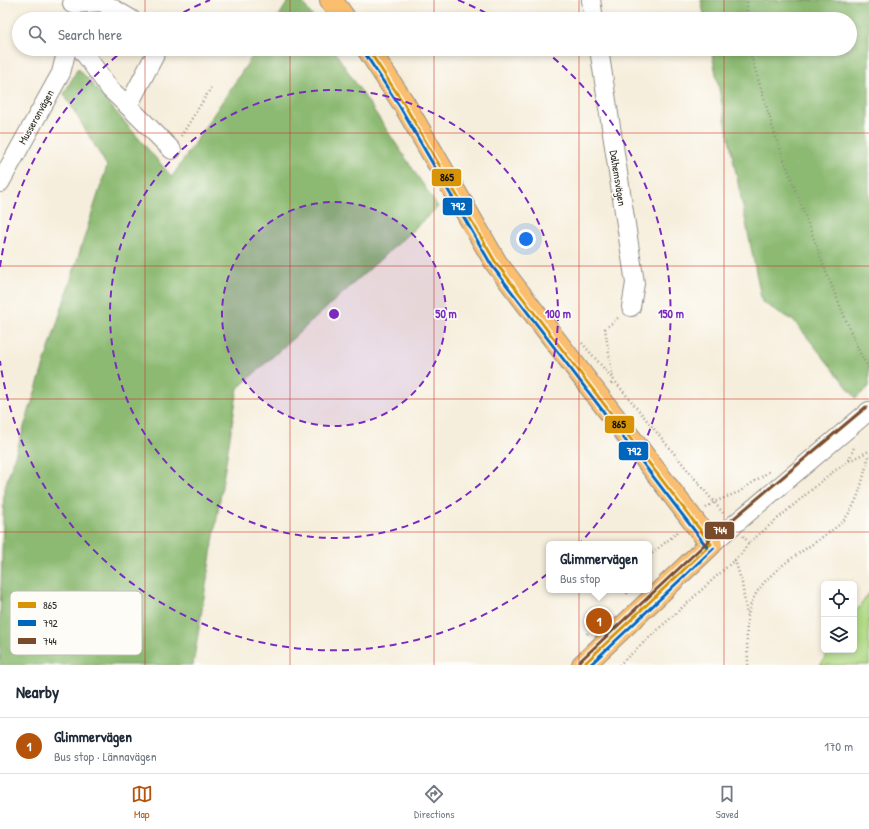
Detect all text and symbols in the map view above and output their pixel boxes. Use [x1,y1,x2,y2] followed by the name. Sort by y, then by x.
[12,12,857,56] search box
[26,23,48,45] icon: search
[58,24,122,45] text: Search here
[15,87,57,147] street label: Musseronvägen
[607,149,629,207] street label: Dalhemsvägen
[431,168,462,187] line badge: 865
[440,170,454,184] text: 865
[442,197,473,216] line badge: 792
[450,199,466,213] text: 792
[516,229,536,249] your location
[435,305,457,322] text: 50 m
[545,305,571,322] text: 100 m
[658,305,684,322] text: 150 m
[327,307,341,321] centre of rings
[604,415,635,434] line badge: 865
[612,417,626,431] text: 865
[618,441,649,461] line badge: 792
[626,444,642,458] text: 792
[704,521,735,540] line badge: 744
[712,523,727,537] text: 744
[546,541,652,593] popup
[560,548,638,569] text: Glimmervägen
[560,569,600,587] text: Bus stop
[821,581,857,653] map controls
[821,581,857,617] button: locate
[10,591,142,655] legend
[43,598,57,612] text: 865
[586,606,612,636] pin: 1
[43,616,58,630] text: 792
[821,617,857,653] button: layers
[43,634,57,648] text: 744
[16,680,59,703] text: Nearby
[54,726,132,747] text: Glimmervägen
[27,737,31,755] text: 1
[824,737,853,755] text: 170 m
[54,747,157,765] text: Bus stop · Lännavägen
[131,783,153,821] tab: Map
[414,783,455,821] tab: Directions
[716,783,738,821] tab: Saved

